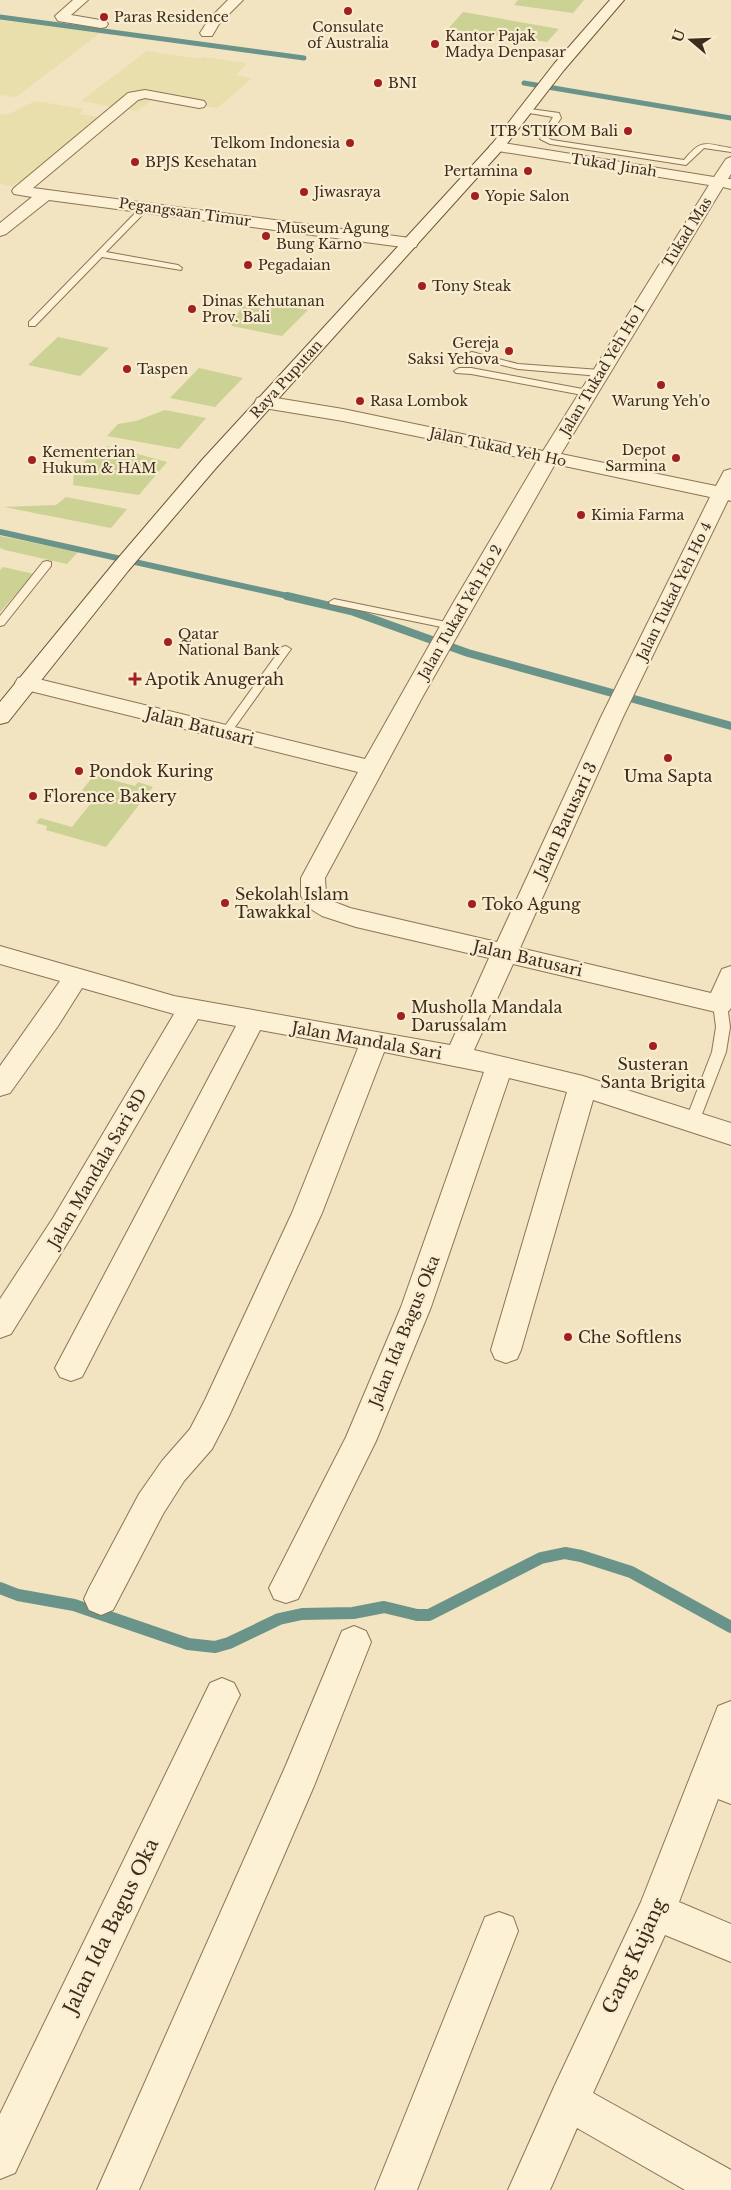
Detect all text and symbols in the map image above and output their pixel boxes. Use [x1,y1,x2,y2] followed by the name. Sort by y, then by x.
[342,5,354,17] marker: Consulate of Australia
[114,8,229,26] place label: Paras Residence
[98,11,110,23] marker: Paras Residence
[666,15,716,65] north arrow
[307,18,389,52] place label: Consulate of Australia
[668,26,689,45] text: U
[445,27,566,61] place label: Kantor Pajak Madya Denpasar
[429,38,441,50] marker: Kantor Pajak Madya Denpasar
[388,74,417,92] place label: BNI
[372,77,384,89] marker: BNI
[490,122,618,140] place label: ITB STIKOM Bali
[622,125,634,137] marker: ITB STIKOM Bali
[211,134,340,152] place label: Telkom Indonesia
[344,137,356,149] marker: Telkom Indonesia
[570,149,659,181] street label: Tukad Jinah
[145,153,257,171] place label: BPJS Kesehatan
[129,156,141,168] marker: BPJS Kesehatan
[444,162,518,180] place label: Pertamina
[522,165,534,177] marker: Pertamina
[312,183,381,201] place label: Jiwasraya
[298,186,310,198] marker: Jiwasraya
[484,187,570,205] place label: Yopie Salon
[469,190,481,202] marker: Yopie Salon
[118,194,252,230] street label: Pegangsaan Timur
[658,194,716,270] street label: Tukad Mas
[276,219,390,253] place label: Museum Agung Bung Karno
[260,230,272,242] marker: Museum Agung Bung Karno
[258,256,331,274] place label: Pegadaian
[242,259,254,271] marker: Pegadaian
[432,277,512,295] place label: Tony Steak
[416,280,428,292] marker: Tony Steak
[202,292,325,326] place label: Dinas Kehutanan Prov. Bali
[555,301,648,441] street label: Jalan Tukad Yeh Ho 1
[186,303,198,315] marker: Dinas Kehutanan Prov. Bali
[407,334,499,368] place label: Gereja Saksi Yehova
[246,336,326,422] street label: Raya Puputan
[503,345,515,357] marker: Gereja Saksi Yehova
[137,360,188,378] place label: Taspen
[121,363,133,375] marker: Taspen
[655,379,667,391] marker: Warung Yeh'o
[370,392,468,410] place label: Rasa Lombok
[611,392,710,410] place label: Warung Yeh'o
[354,395,366,407] marker: Rasa Lombok
[426,423,568,470] street label: Jalan Tukad Yeh Ho
[605,441,667,475] place label: Depot Sarmina
[42,443,156,477] place label: Kementerian Hukum & HAM
[670,452,682,464] marker: Depot Sarmina
[26,454,38,466] marker: Kementerian Hukum & HAM
[591,506,684,524] place label: Kimia Farma
[575,509,587,521] marker: Kimia Farma
[632,519,715,665] street label: Jalan Tukad Yeh Ho 4
[413,542,506,684] street label: Jalan Tukad Yeh Ho 2
[178,625,280,659] place label: Qatar National Bank
[162,636,174,648] marker: Qatar National Bank
[144,669,284,689] place label: Apotik Anugerah
[129,673,141,685] marker: Apotik Anugerah
[142,702,257,749] street label: Jalan Batusari
[662,752,674,764] marker: Uma Sapta
[528,759,601,883] street label: Jalan Batusari 3
[89,761,214,781] place label: Pondok Kuring
[73,765,85,777] marker: Pondok Kuring
[624,766,712,786] place label: Uma Sapta
[43,786,178,806] place label: Florence Bakery
[27,790,39,802] marker: Florence Bakery
[235,884,349,922] place label: Sekolah Islam Tawakkal
[482,894,581,914] place label: Toko Agung
[219,897,231,909] marker: Sekolah Islam Tawakkal
[466,898,478,910] marker: Toko Agung
[470,935,585,980] street label: Jalan Batusari
[411,997,562,1035] place label: Musholla Mandala Darussalam
[395,1010,407,1022] marker: Musholla Mandala Darussalam
[288,1017,444,1063] street label: Jalan Mandala Sari
[647,1040,659,1052] marker: Susteran Santa Brigita
[601,1054,706,1092] place label: Susteran Santa Brigita
[42,1085,151,1253] street label: Jalan Mandala Sari 8D
[364,1252,444,1412] street label: Jalan Ida Bagus Oka
[578,1327,682,1347] place label: Che Softlens
[562,1331,574,1343] marker: Che Softlens
[57,1834,164,2020] street label: Jalan Ida Bagus Oka
[597,1894,671,2017] street label: Gang Kujang

